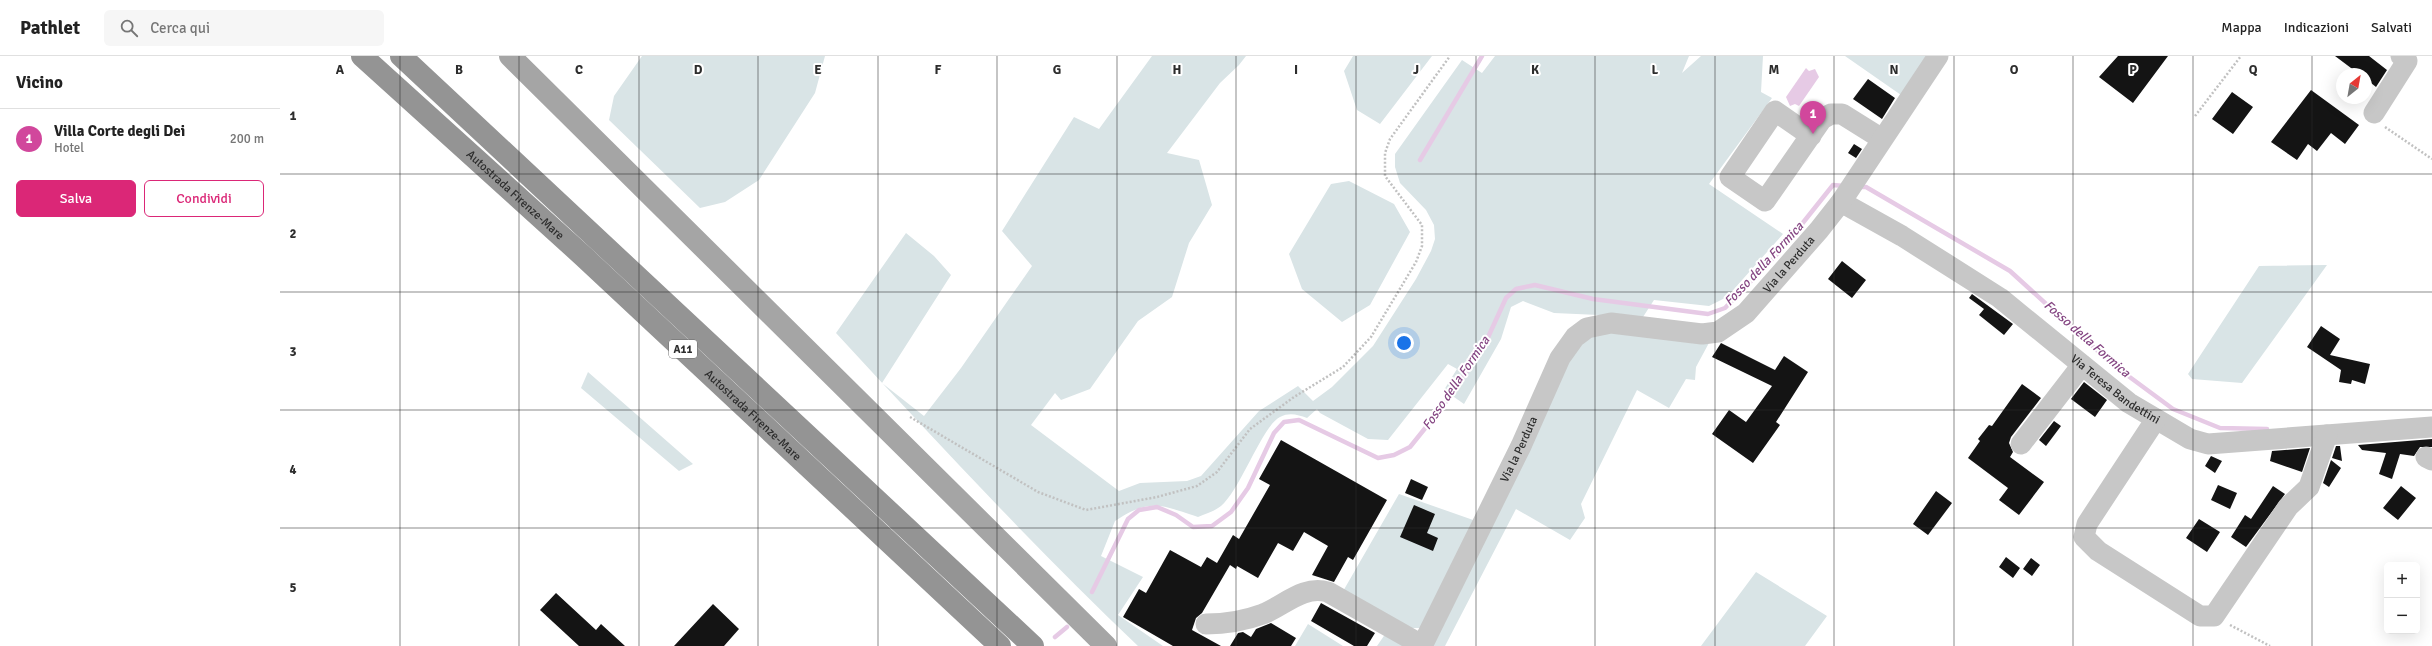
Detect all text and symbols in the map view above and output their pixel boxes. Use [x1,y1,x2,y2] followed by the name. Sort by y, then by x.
[104,10,384,46] search box
[20,16,80,40] text: Pathlet
[118,17,140,39] icon: search
[150,19,210,37] text: Cerca qui
[2221,19,2262,36] text: Mappa
[2284,19,2349,36] text: Indicazioni
[2371,19,2412,36] text: Salvati
[336,62,345,78] text: A
[455,62,463,78] text: B
[575,62,583,78] text: C
[694,62,703,78] text: D
[814,62,822,78] text: E
[935,62,942,78] text: F
[1053,62,1061,78] text: G
[1173,62,1181,78] text: H
[1294,62,1298,78] text: I
[1413,62,1419,78] text: J
[1531,62,1539,78] text: K
[1652,62,1659,78] text: L
[1769,62,1780,78] text: M
[1889,62,1899,78] text: N
[2010,62,2019,78] text: O
[2129,62,2137,78] text: P
[2249,62,2258,78] text: Q
[2336,68,2372,104] north arrow
[16,72,63,93] text: Vicino
[1800,101,1826,134] pin: 1
[289,108,297,124] text: 1
[54,122,185,140] text: Villa Corte degli Dei
[25,131,33,147] text: 1
[230,131,264,147] text: 200 m
[54,140,84,156] text: Hotel
[463,147,568,243] street label: Autostrada Firenze-Mare
[16,180,136,217] button: Salva
[144,180,264,217] button: Condividi
[1721,218,1807,309] water label: Fosso della Formica
[289,226,297,242] text: 2
[1760,233,1818,296] street label: Via la Perduta
[2041,297,2134,381] water label: Fosso della Formica
[1394,333,1414,353] your location
[1419,333,1493,433] water label: Fosso della Formica
[669,340,697,358] road number: A11
[289,344,297,360] text: 3
[2068,351,2163,427] street label: Via Teresa Bandettini
[702,366,805,464] street label: Autostrada Firenze-Mare
[1497,414,1541,485] street label: Via la Perduta
[289,462,297,478] text: 4
[2384,562,2420,634] map controls
[2384,562,2420,598] button: +
[289,580,297,596] text: 5
[2384,598,2420,634] button: −

